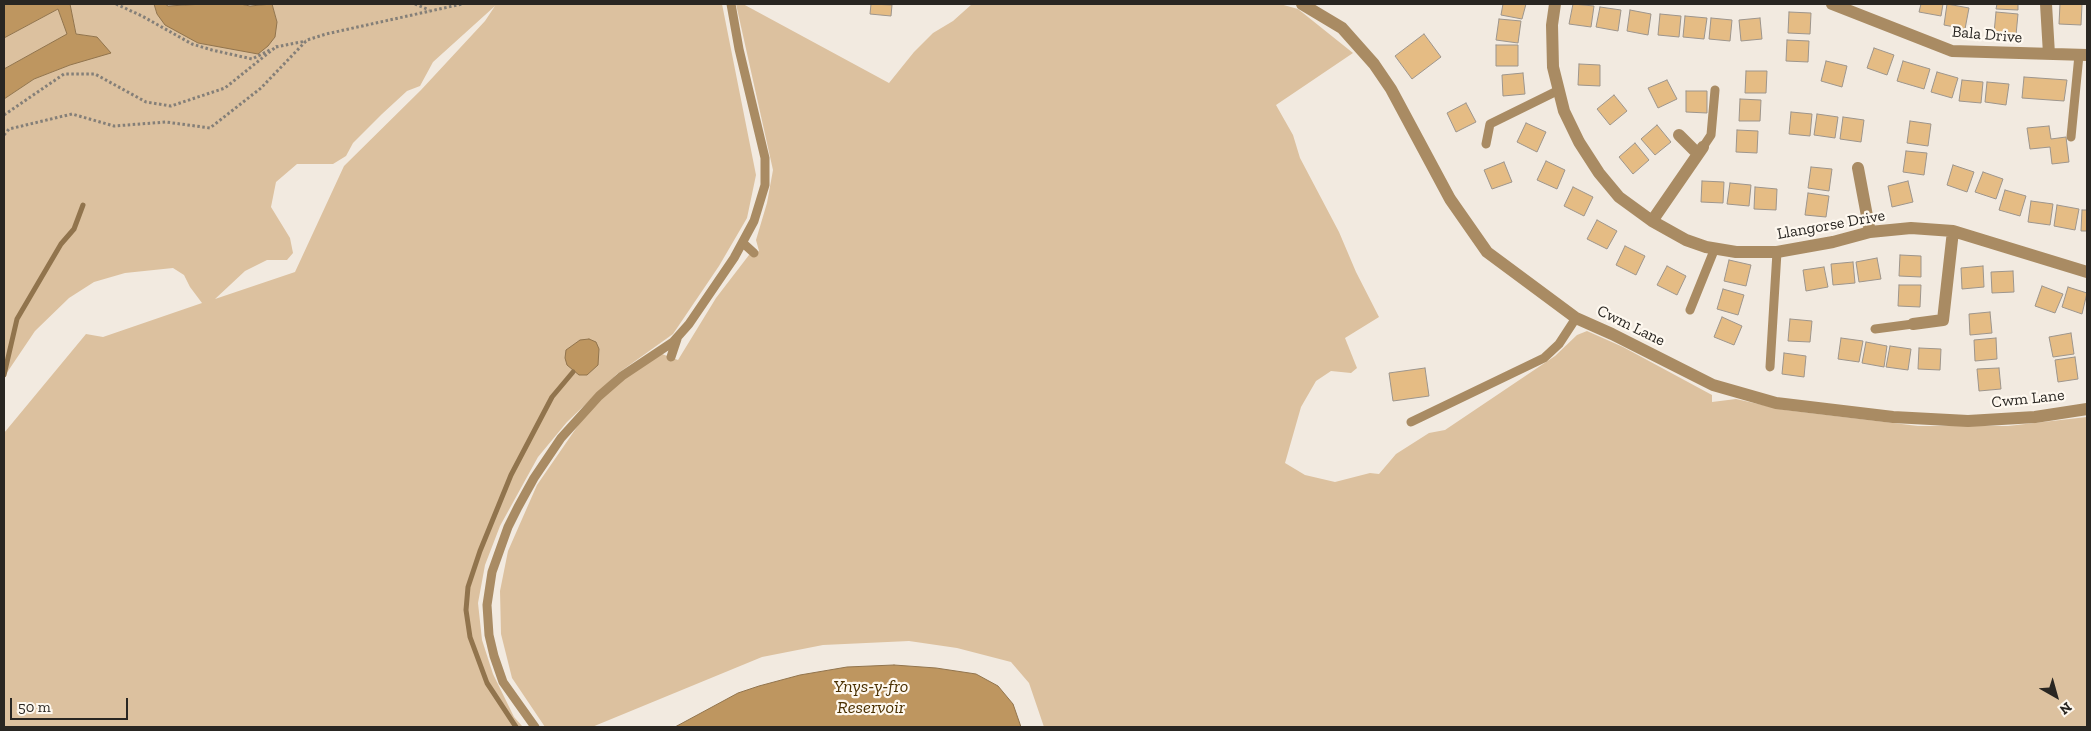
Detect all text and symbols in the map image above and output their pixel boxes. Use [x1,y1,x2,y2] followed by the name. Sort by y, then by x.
[1951,22,2023,48] street label: Bala Drive
[1775,206,1887,244] street label: Llangorse Drive
[1594,301,1668,351] street label: Cwm Lane
[1991,386,2065,412] street label: Cwm Lane
[2031,671,2081,721] north arrow
[833,676,909,719] water label: Ynys-y-fro Reservoir
[12,688,130,720] scale bar
[18,698,51,716] text: 50 m
[2056,698,2075,718] text: N

